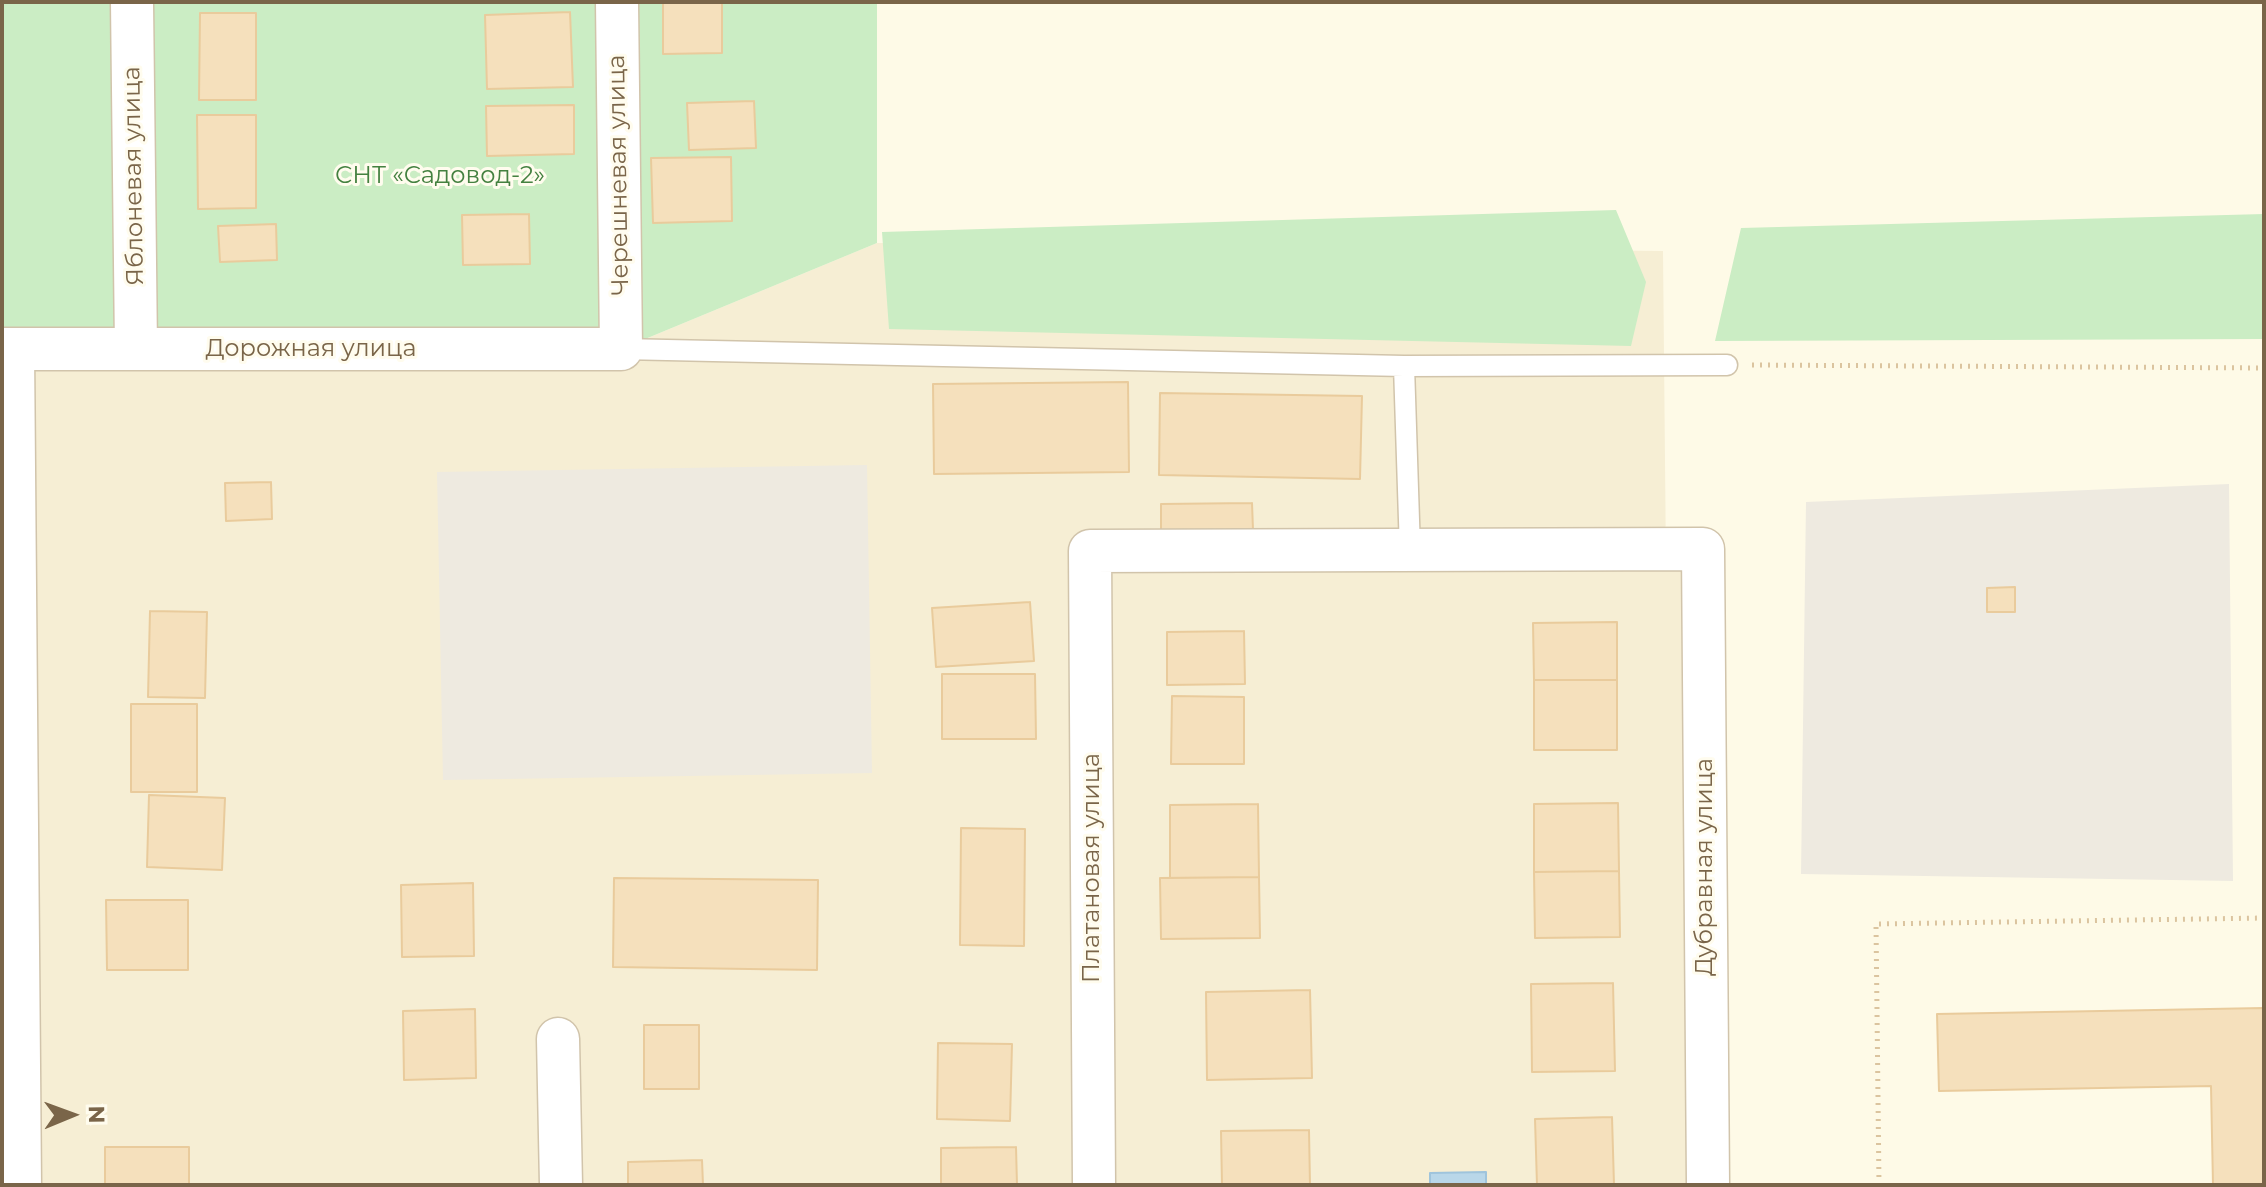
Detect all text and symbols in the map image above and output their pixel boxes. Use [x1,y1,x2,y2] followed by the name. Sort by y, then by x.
[602,54,636,296] street label: Черешневая улица
[118,66,150,286] street label: Яблоневая улица
[335,162,545,190] park label: СНТ «Садовод-2»
[205,335,417,363] street label: Дорожная улица
[1078,753,1106,983] street label: Платановая улица
[1691,758,1719,976] street label: Дубравная улица
[32,1075,112,1155] north arrow
[83,1105,110,1124] text: N

